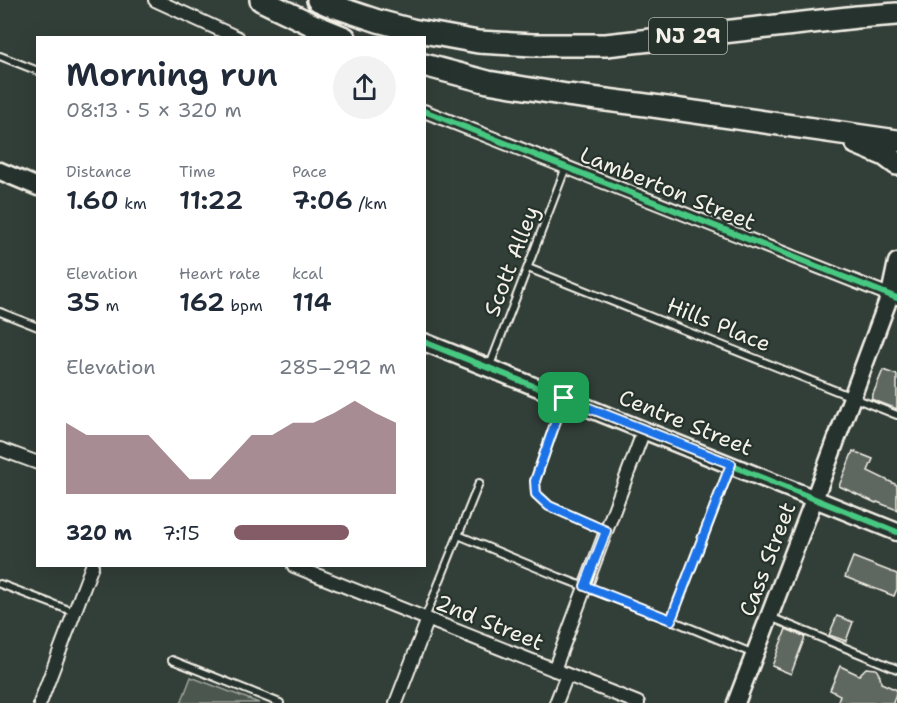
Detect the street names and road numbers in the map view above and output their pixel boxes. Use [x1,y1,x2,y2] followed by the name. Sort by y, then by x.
[649,18,727,54] road number: NJ 29
[576,140,760,237] street label: Lamberton Street
[477,202,546,320] street label: Scott Alley
[663,290,775,358] street label: Hills Place
[615,382,757,462] street label: Centre Street
[732,498,803,621] street label: Cass Street
[431,588,548,657] street label: 2nd Street

